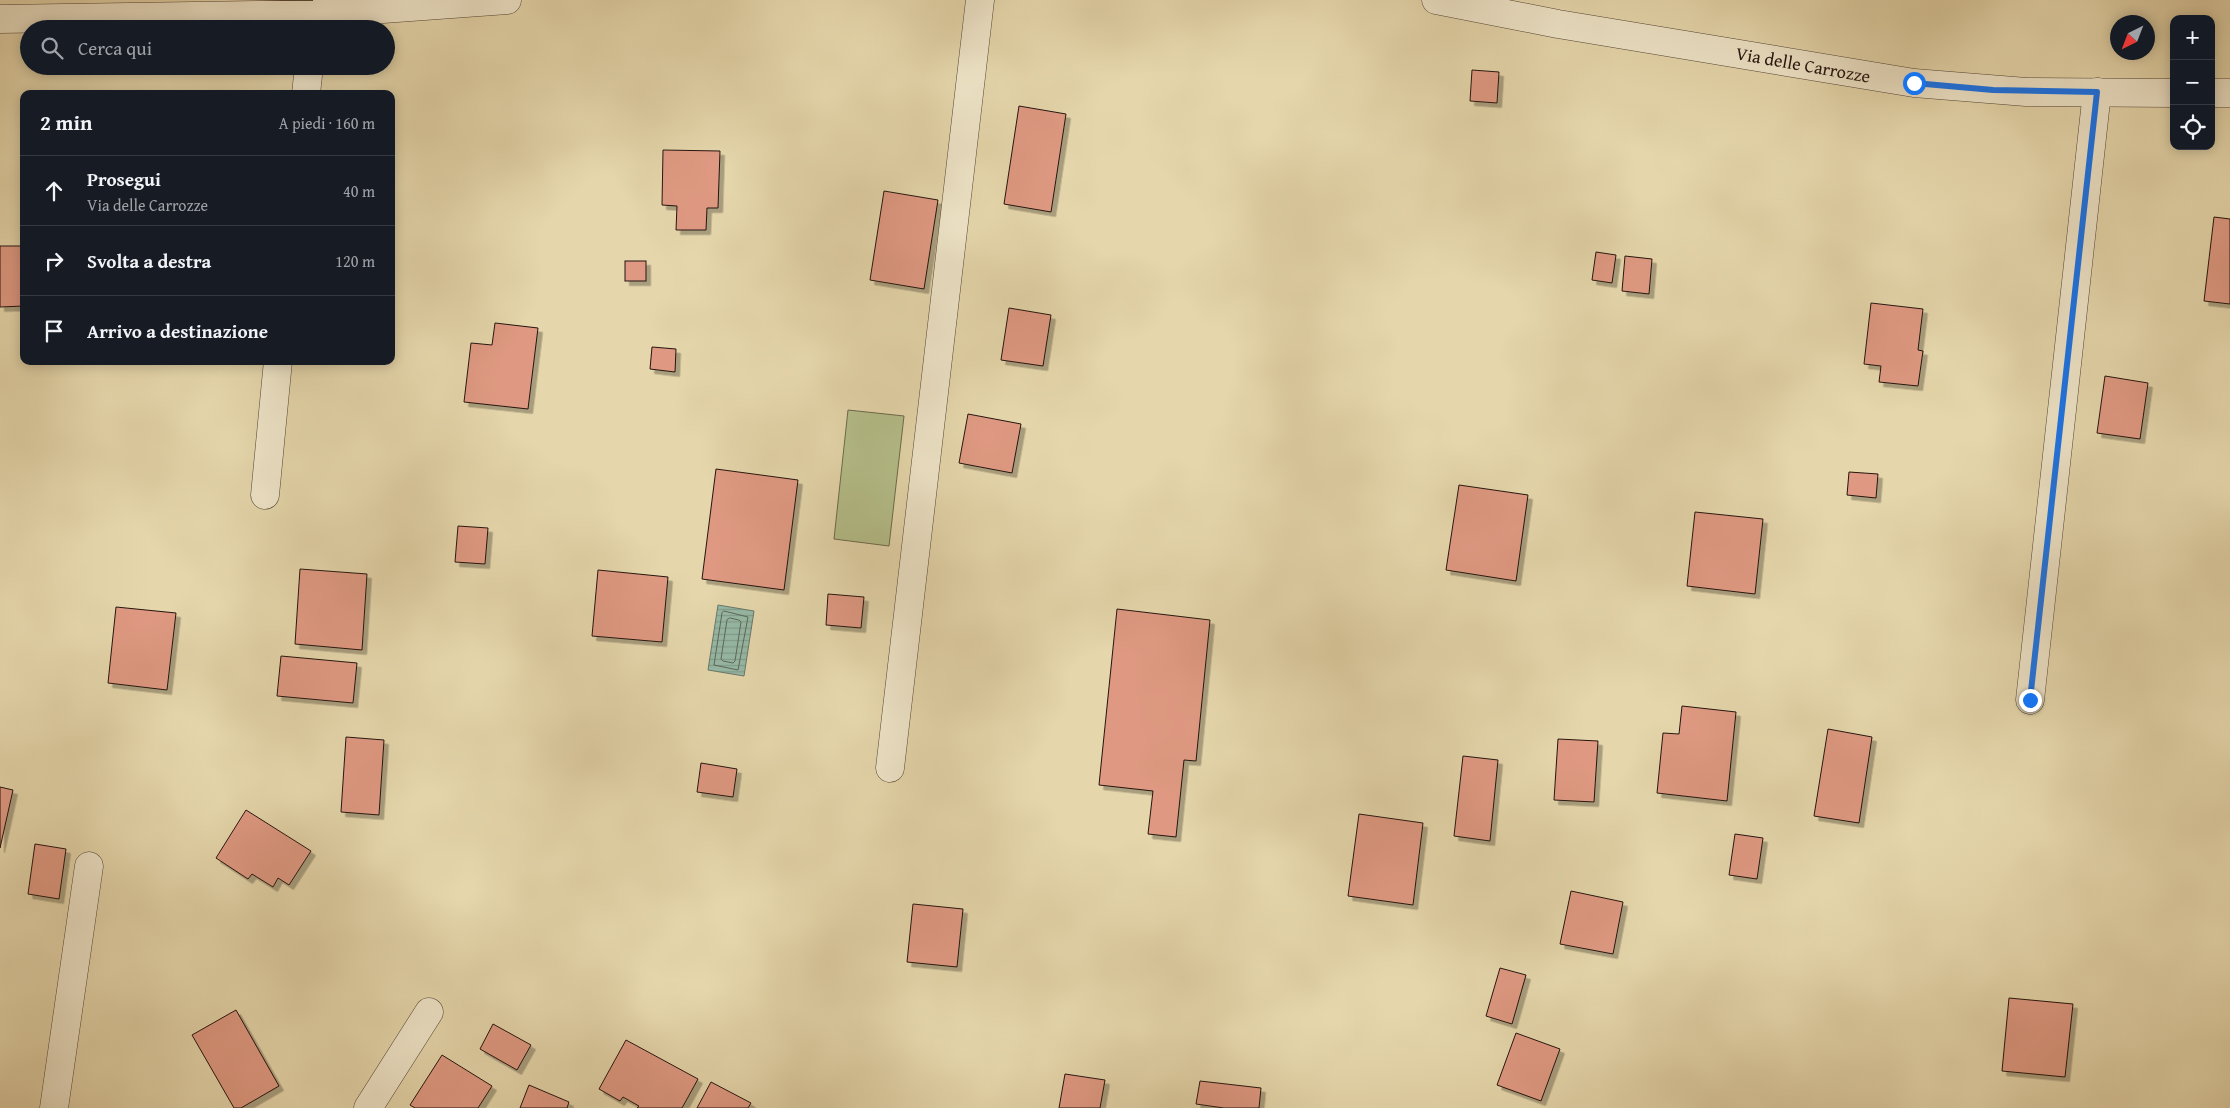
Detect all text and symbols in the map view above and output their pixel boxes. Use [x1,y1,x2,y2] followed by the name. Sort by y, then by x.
[2110,15,2155,60] north arrow
[2170,15,2215,150] map controls
[2170,15,2215,60] button: +
[20,20,395,75] search box
[38,34,66,62] icon: search
[78,34,152,62] text: Cerca qui
[1734,39,1872,90] street label: Via delle Carrozze
[2170,60,2215,105] button: −
[1903,72,1926,95] route start
[2170,105,2215,150] button: locate
[40,107,92,138] text: 2 min
[279,111,375,135] text: A piedi · 160 m
[87,165,161,193] text: Prosegui
[40,177,68,205] icon: ahead
[343,179,375,203] text: 40 m
[87,193,208,217] text: Via delle Carrozze
[40,247,68,275] icon: right
[87,247,211,275] text: Svolta a destra
[335,249,375,273] text: 120 m
[40,317,68,345] icon: arrive
[87,317,268,345] text: Arrivo a destinazione
[2019,689,2042,712] route end

